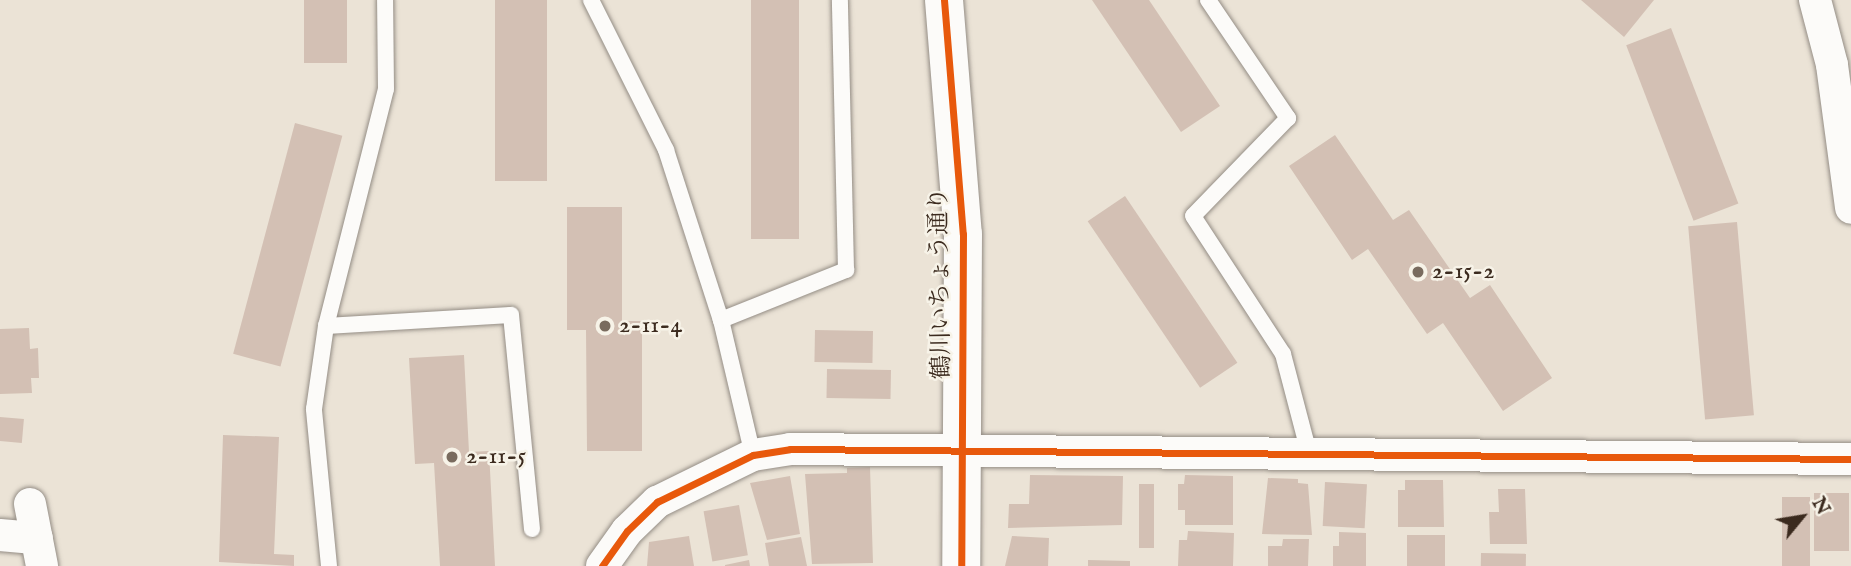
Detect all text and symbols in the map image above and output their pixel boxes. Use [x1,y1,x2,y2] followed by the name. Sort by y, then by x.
[925,187,957,379] street label: 鶴川いちょう通り
[1432,258,1494,286] place label: 2-15-2
[1410,264,1426,280] marker: 2-15-2
[619,312,682,340] place label: 2-11-4
[597,318,613,334] marker: 2-11-4
[466,443,526,471] place label: 2-11-5
[444,449,460,465] marker: 2-11-5
[1767,482,1837,552] north arrow
[1806,493,1835,520] text: N

